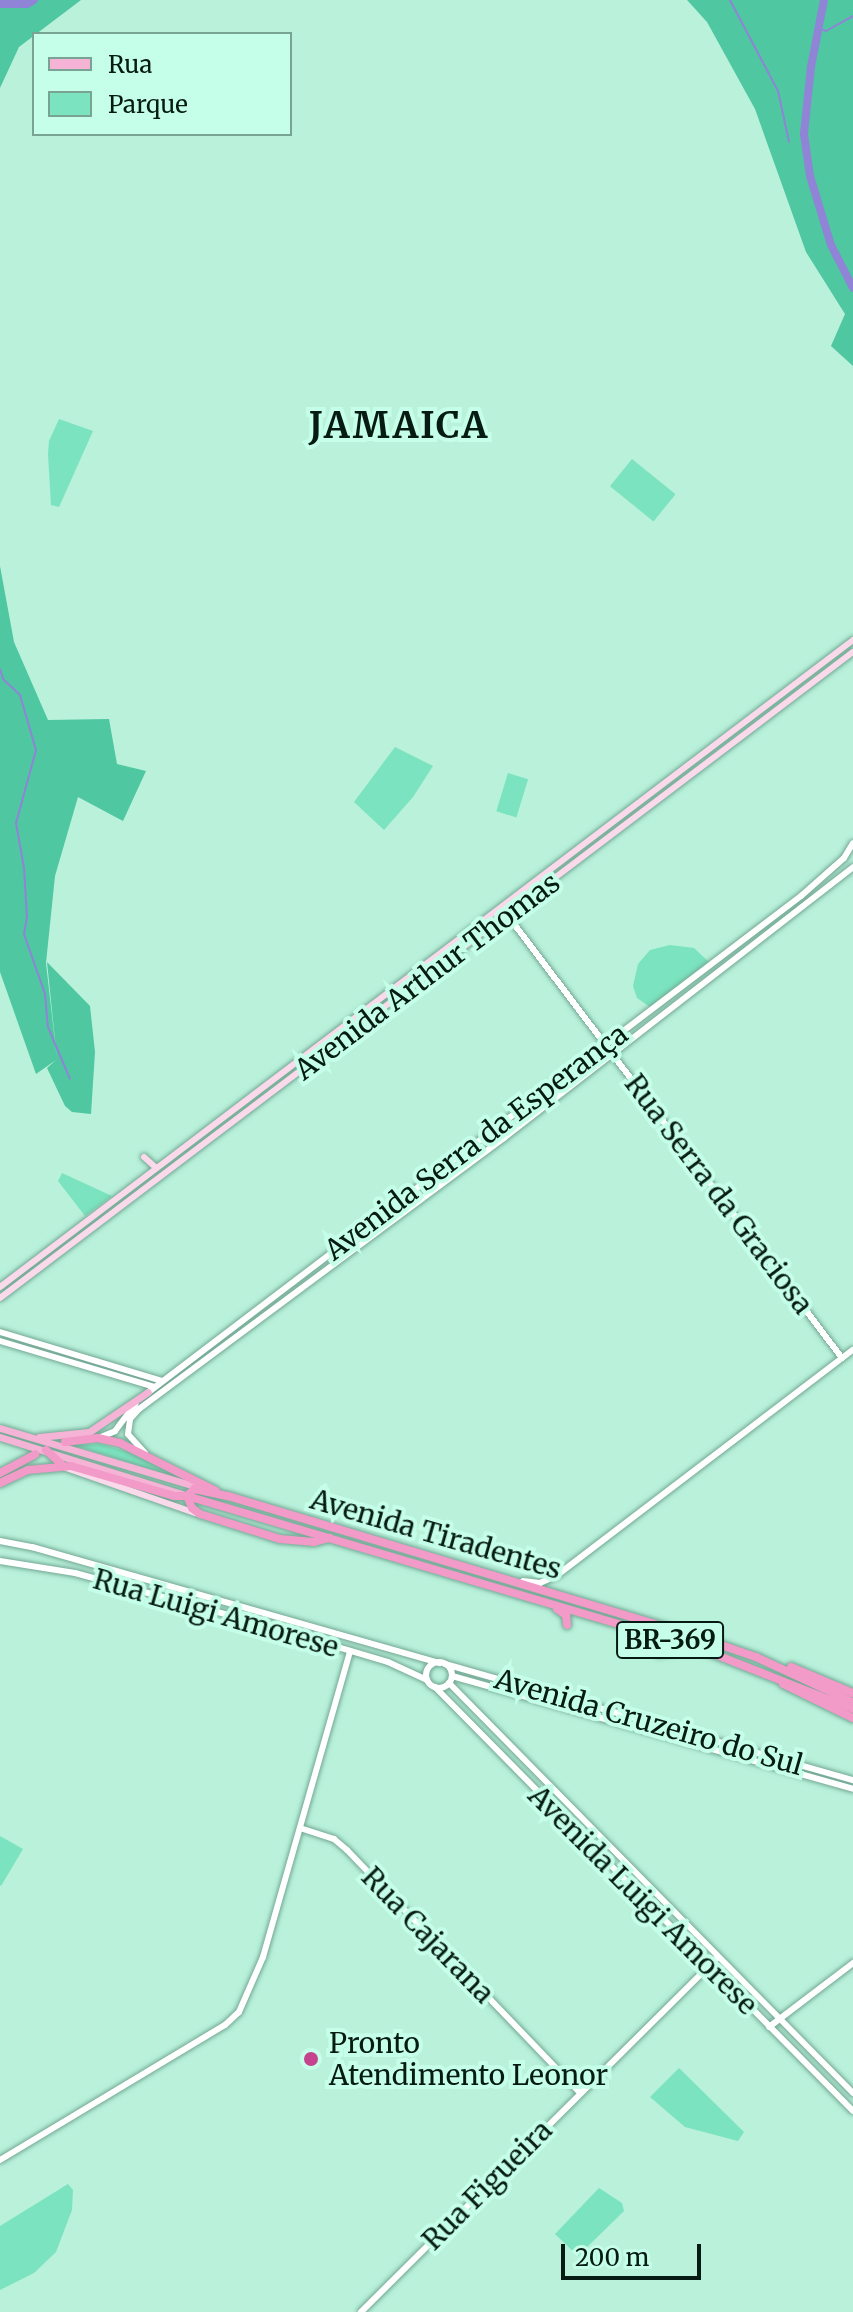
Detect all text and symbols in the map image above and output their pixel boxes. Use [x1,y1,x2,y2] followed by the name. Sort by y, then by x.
[32,32,292,136] legend
[108,49,152,80] text: Rua
[108,89,188,120] text: Parque
[309,404,489,448] district label: JAMAICA
[288,865,566,1087] street label: Avenida Arthur Thomas
[318,1017,634,1267] street label: Avenida Serra da Esperança
[618,1068,820,1320] street label: Rua Serra da Graciosa
[307,1482,565,1586] street label: Avenida Tiradentes
[90,1562,342,1664] street label: Rua Luigi Amorese
[616,1618,724,1662] road number: BR-369
[491,1662,807,1782] street label: Avenida Cruzeiro do Sul
[522,1779,764,2021] street label: Avenida Luigi Amorese
[355,1860,501,2010] street label: Rua Cajarana
[329,2026,608,2092] place label: Pronto Atendimento Leonor
[300,2048,322,2070] marker: Pronto Atendimento Leonor
[415,2113,559,2257] street label: Rua Figueira
[565,2228,705,2278] scale bar
[575,2242,649,2273] text: 200 m

